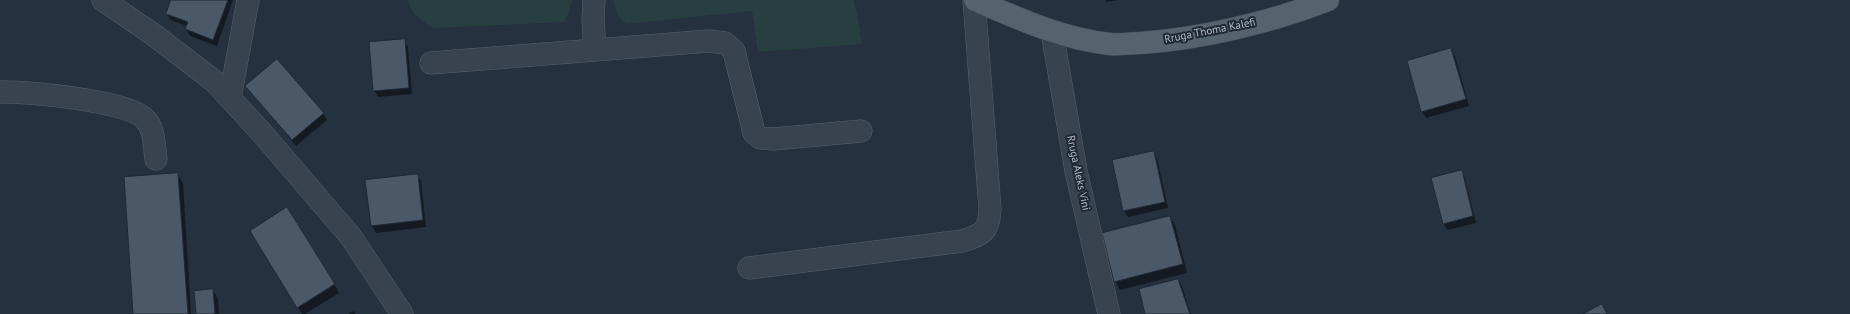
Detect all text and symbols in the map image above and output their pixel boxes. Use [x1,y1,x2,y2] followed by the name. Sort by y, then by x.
[1163,16,1257,46] street label: Rruga Thoma Kalefi
[1064,134,1092,212] street label: Rruga Aleks Vini

